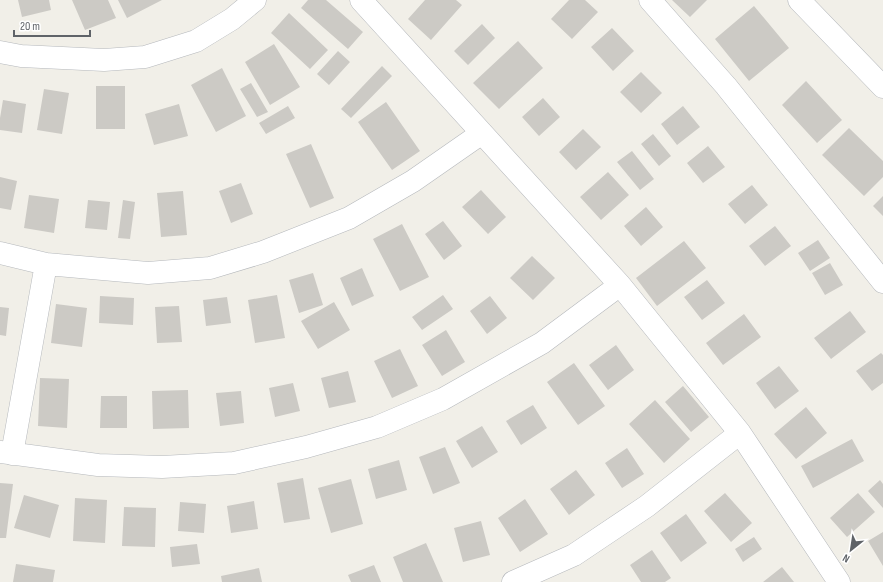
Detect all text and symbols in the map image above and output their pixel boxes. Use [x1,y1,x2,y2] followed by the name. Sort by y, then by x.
[14,12,90,38] scale bar
[20,19,40,34] text: 20 m
[831,530,871,570] north arrow
[840,551,852,565] text: N

